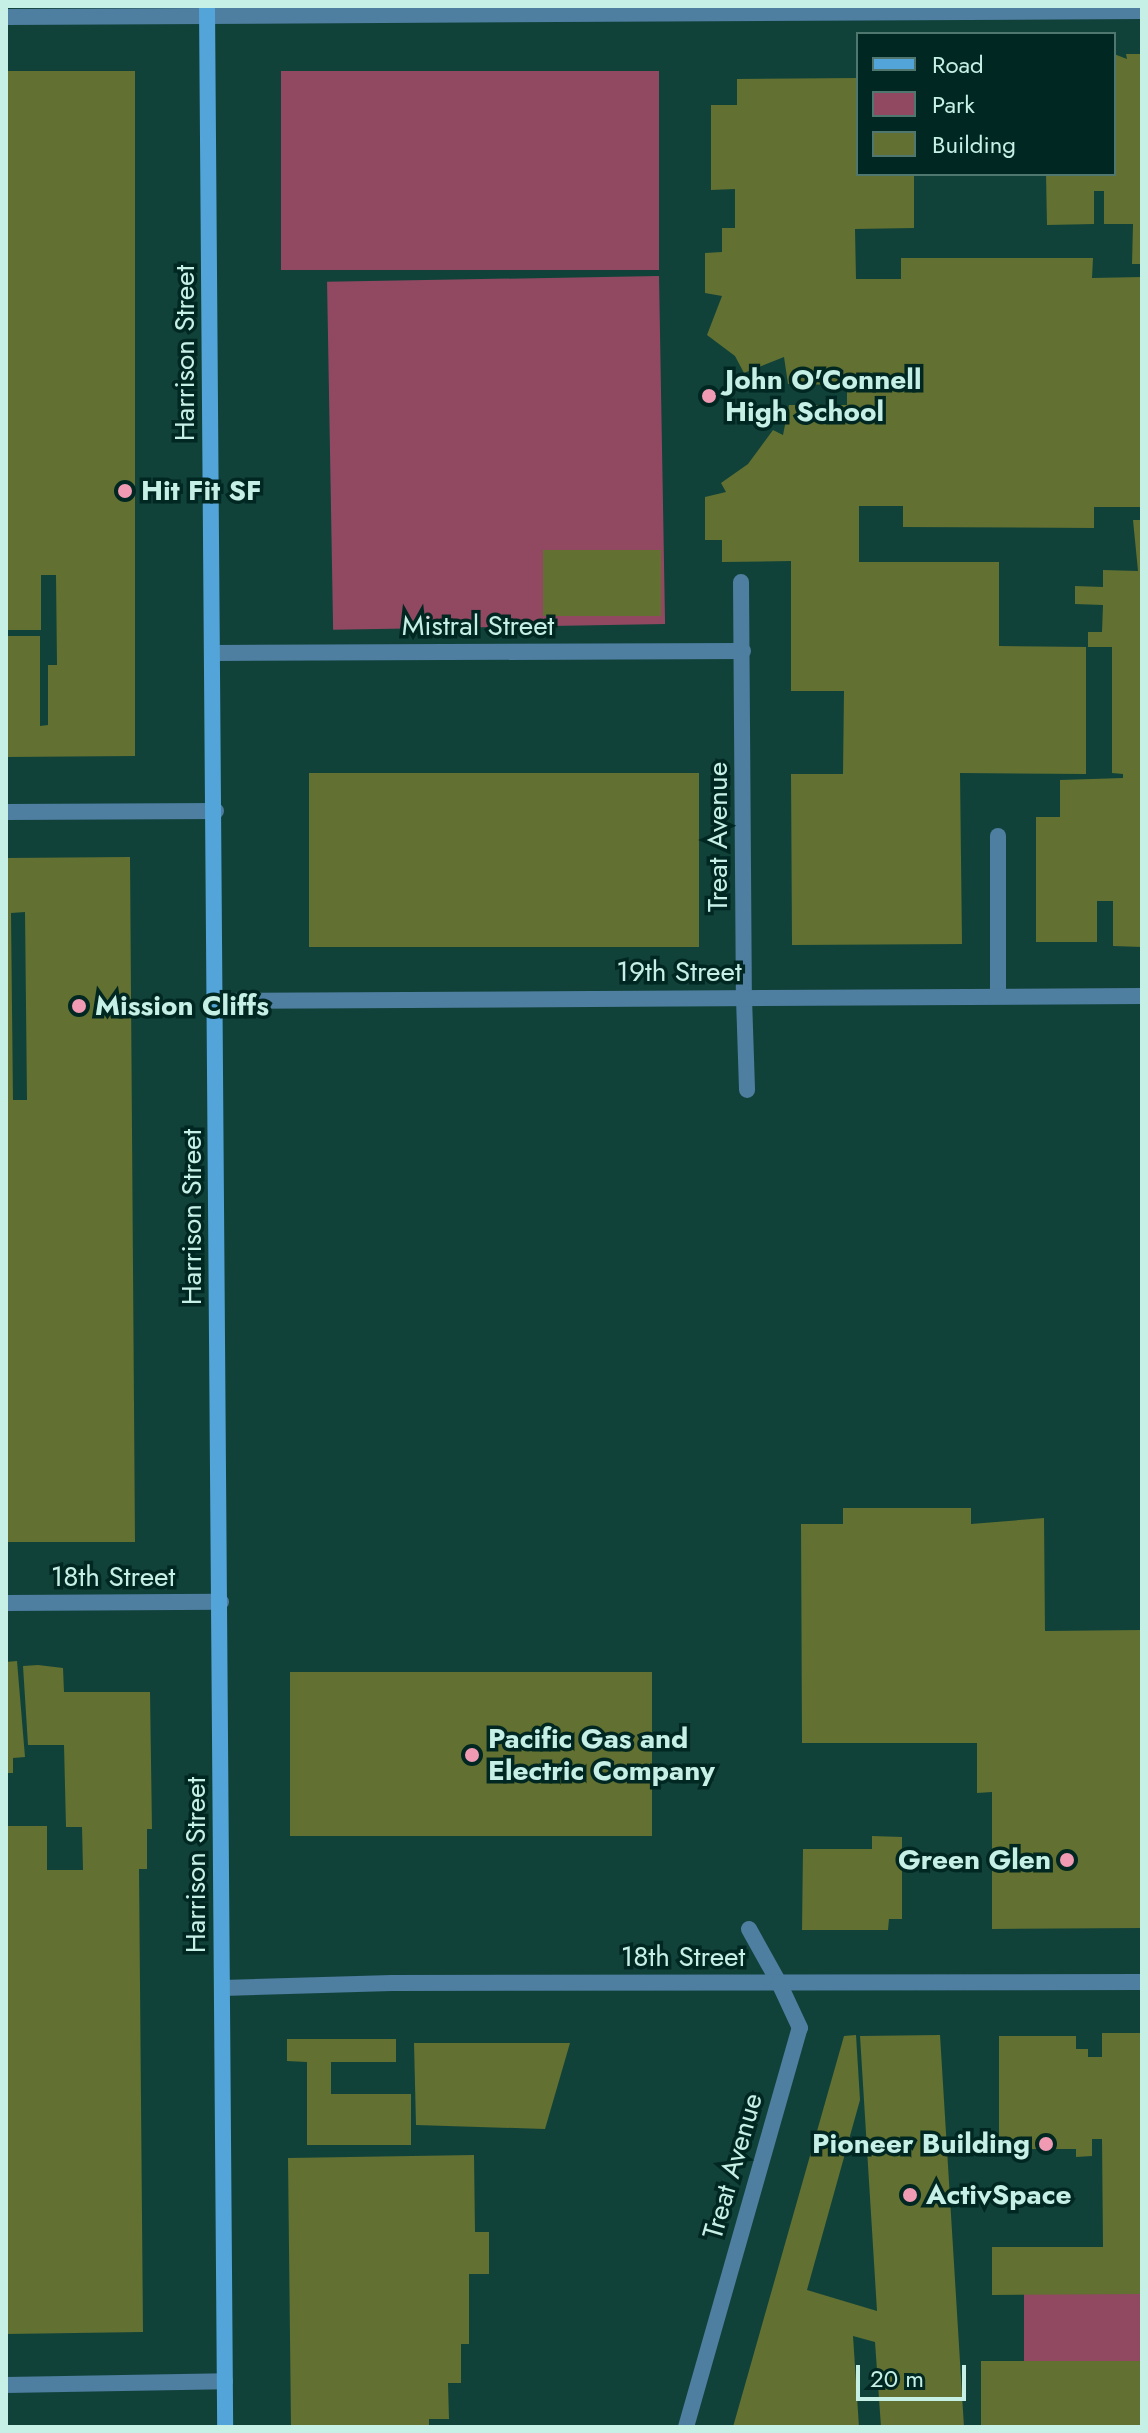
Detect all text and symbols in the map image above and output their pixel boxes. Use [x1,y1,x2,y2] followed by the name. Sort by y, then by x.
[856,32,1116,176] legend
[932,47,984,82] text: Road
[932,87,975,122] text: Park
[932,127,1016,162] text: Building
[168,265,202,441] street label: Harrison Street
[725,363,921,429] place label: John O'Connell High School
[700,387,718,405] marker: John O'Connell High School
[141,474,262,508] place label: Hit Fit SF
[116,482,134,500] marker: Hit Fit SF
[402,609,554,643] street label: Mistral Street
[701,762,735,912] street label: Treat Avenue
[616,955,742,989] street label: 19th Street
[95,989,269,1023] place label: Mission Cliffs
[70,997,88,1015] marker: Mission Cliffs
[175,1129,209,1305] street label: Harrison Street
[51,1560,175,1594] street label: 18th Street
[488,1722,715,1788] place label: Pacific Gas and Electric Company
[463,1746,481,1764] marker: Pacific Gas and Electric Company
[179,1777,213,1953] street label: Harrison Street
[898,1843,1051,1877] place label: Green Glen
[1058,1851,1076,1869] marker: Green Glen
[621,1940,745,1974] street label: 18th Street
[696,2089,770,2243] street label: Treat Avenue
[812,2127,1030,2161] place label: Pioneer Building
[1037,2135,1055,2153] marker: Pioneer Building
[926,2178,1072,2212] place label: ActivSpace
[901,2186,919,2204] marker: ActivSpace
[860,2349,970,2399] scale bar
[870,2361,924,2396] text: 20 m

